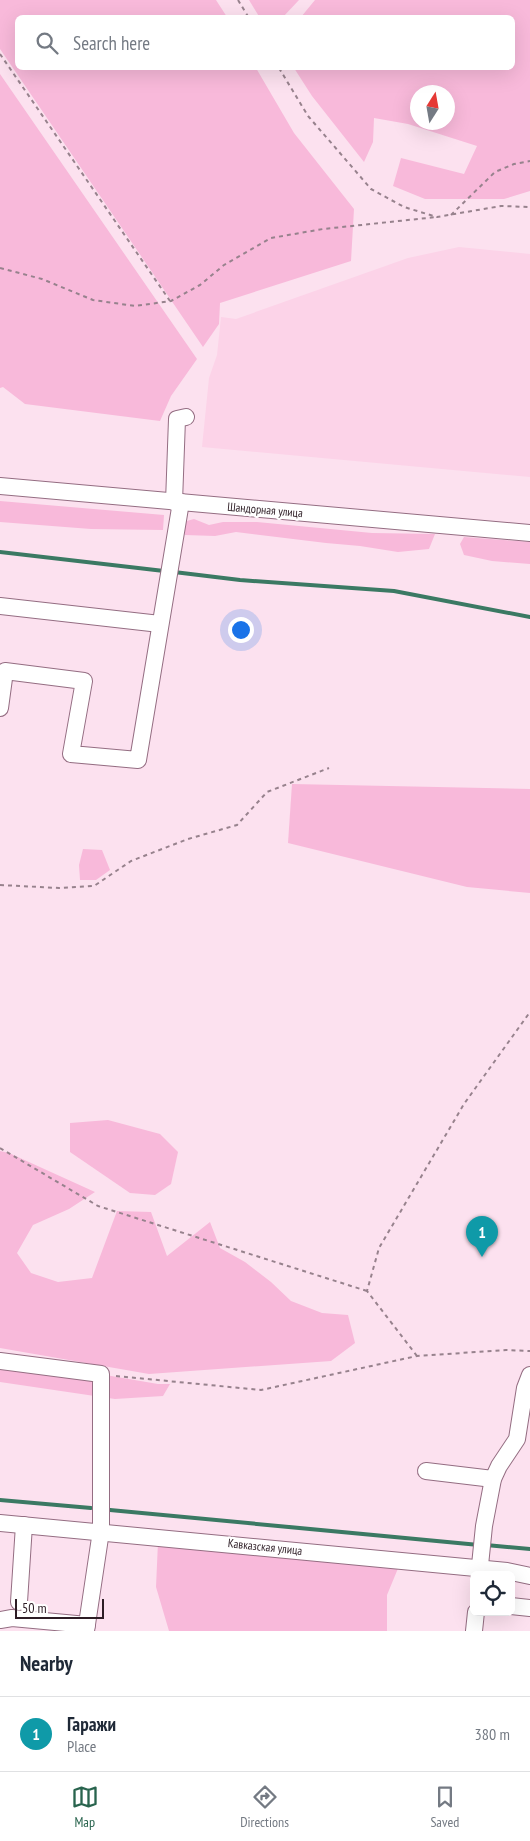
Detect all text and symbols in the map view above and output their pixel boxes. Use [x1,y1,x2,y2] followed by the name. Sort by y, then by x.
[15,15,515,70] search box
[33,29,61,57] icon: search
[73,31,150,55] text: Search here
[410,85,455,130] north arrow
[227,499,304,520] street label: Шандорная улица
[228,617,254,643] your location
[466,1216,498,1257] pin: 1
[227,1535,303,1558] street label: Кавказская улица
[470,1571,515,1616] map controls
[470,1571,515,1616] button: locate
[15,1596,104,1619] scale bar
[22,1599,47,1617] text: 50 m
[20,1650,73,1677] text: Nearby
[67,1712,116,1736] text: Гаражи
[32,1724,40,1744] text: 1
[475,1724,510,1744] text: 380 m
[67,1736,96,1756] text: Place
[71,1783,99,1831] tab: Map
[240,1783,289,1831] tab: Directions
[430,1783,459,1831] tab: Saved

